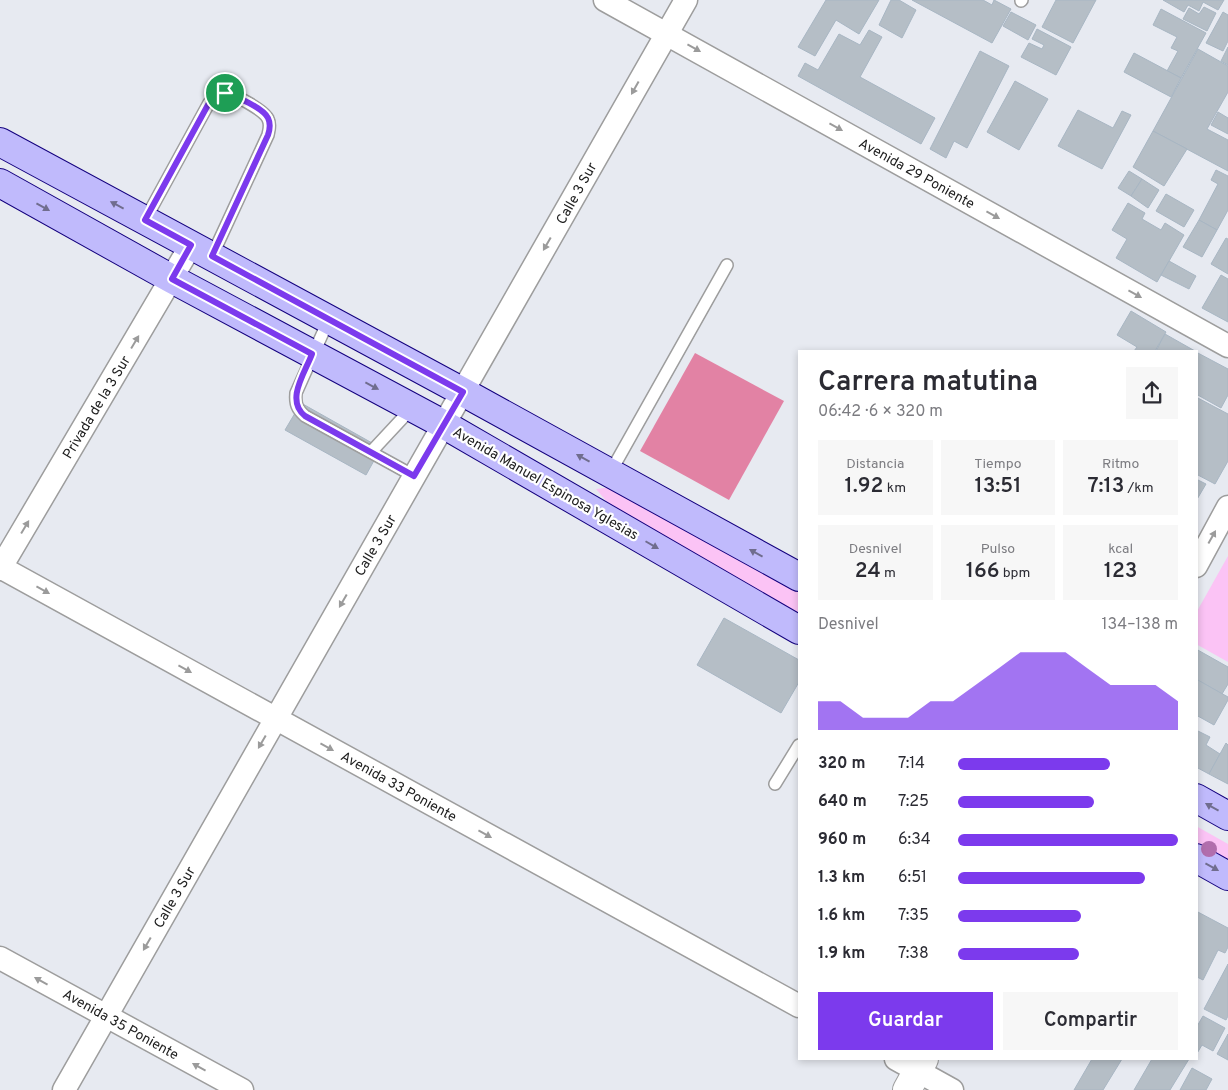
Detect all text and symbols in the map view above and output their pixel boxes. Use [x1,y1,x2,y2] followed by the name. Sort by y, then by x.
[687,44,701,52] one-way arrow
[204,72,246,114] pin
[211,79,239,107] icon: arrive
[631,81,640,94] one-way arrow
[829,123,843,132] one-way arrow
[855,135,977,213] street label: Avenida 29 Poniente
[553,159,602,228] street label: Calle 3 Sur
[110,201,125,209] one-way arrow
[35,203,50,211] one-way arrow
[986,211,1000,219] one-way arrow
[542,238,551,251] one-way arrow
[1128,290,1142,299] one-way arrow
[130,336,139,349] one-way arrow
[60,353,135,462] street label: Privada de la 3 Sur
[818,365,1038,401] text: Carrera matutina
[1126,367,1178,419] button: share
[365,382,380,390] one-way arrow
[818,402,943,422] text: 06:42 · 6 × 320 m
[450,424,641,544] street label: Avenida Manuel Espinosa Yglesias
[576,454,590,462] one-way arrow
[846,456,904,473] text: Distancia
[974,456,1022,473] text: Tiempo
[1102,456,1139,473] text: Ritmo
[845,473,883,500] text: 1.92
[975,473,1021,500] text: 13:51
[1088,473,1124,500] text: 7:13
[883,480,906,497] text: km
[1124,480,1154,497] text: /km
[352,512,401,579] street label: Calle 3 Sur
[20,521,29,534] one-way arrow
[1208,529,1216,544] one-way arrow
[646,541,659,550] one-way arrow
[849,541,902,558] text: Desnivel
[981,541,1015,558] text: Pulso
[1108,541,1133,558] text: kcal
[749,549,763,558] one-way arrow
[855,558,881,585] text: 24
[966,558,999,585] text: 166
[1104,558,1137,585] text: 123
[881,565,896,582] text: m
[999,565,1030,582] text: bpm
[36,586,49,595] one-way arrow
[339,594,347,609] one-way arrow
[818,615,879,635] text: Desnivel
[1102,615,1178,635] text: 134–138 m
[178,664,192,673] one-way arrow
[258,736,267,749] one-way arrow
[320,743,335,751] one-way arrow
[337,748,459,826] street label: Avenida 33 Poniente
[818,754,866,774] text: 320 m
[898,754,925,774] text: 7:14
[818,792,867,812] text: 640 m
[898,792,929,812] text: 7:25
[1206,802,1219,811] one-way arrow
[479,829,492,838] one-way arrow
[818,830,866,850] text: 960 m
[898,830,931,850] text: 6:34
[1205,863,1219,872] one-way arrow
[151,864,200,931] street label: Calle 3 Sur
[818,868,865,888] text: 1.3 km
[898,868,927,888] text: 6:51
[818,906,865,926] text: 1.6 km
[898,906,929,926] text: 7:35
[143,938,152,951] one-way arrow
[818,944,865,964] text: 1.9 km
[898,944,929,964] text: 7:38
[34,976,47,985] one-way arrow
[59,986,181,1064] street label: Avenida 35 Poniente
[818,992,993,1050] button: Guardar
[1003,992,1178,1050] button: Compartir
[192,1062,206,1071] one-way arrow

